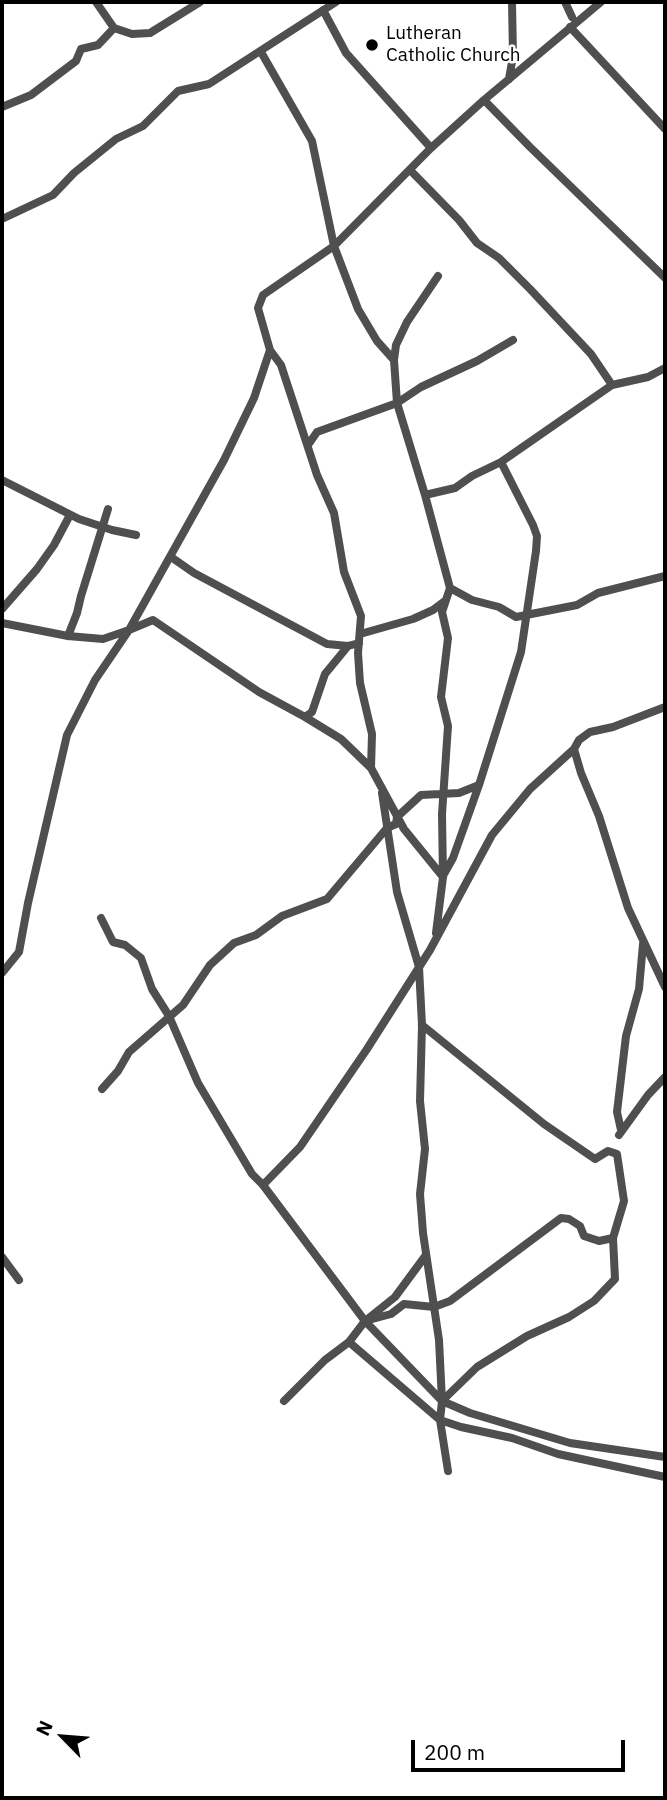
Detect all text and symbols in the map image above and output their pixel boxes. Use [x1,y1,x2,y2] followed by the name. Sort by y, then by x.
[386,23,521,67] place label: Lutheran Catholic Church
[364,37,380,53] marker: Lutheran Catholic Church
[28,1702,98,1772] north arrow
[30,1717,58,1739] text: N
[415,1727,628,1771] scale bar
[424,1738,485,1766] text: 200 m

